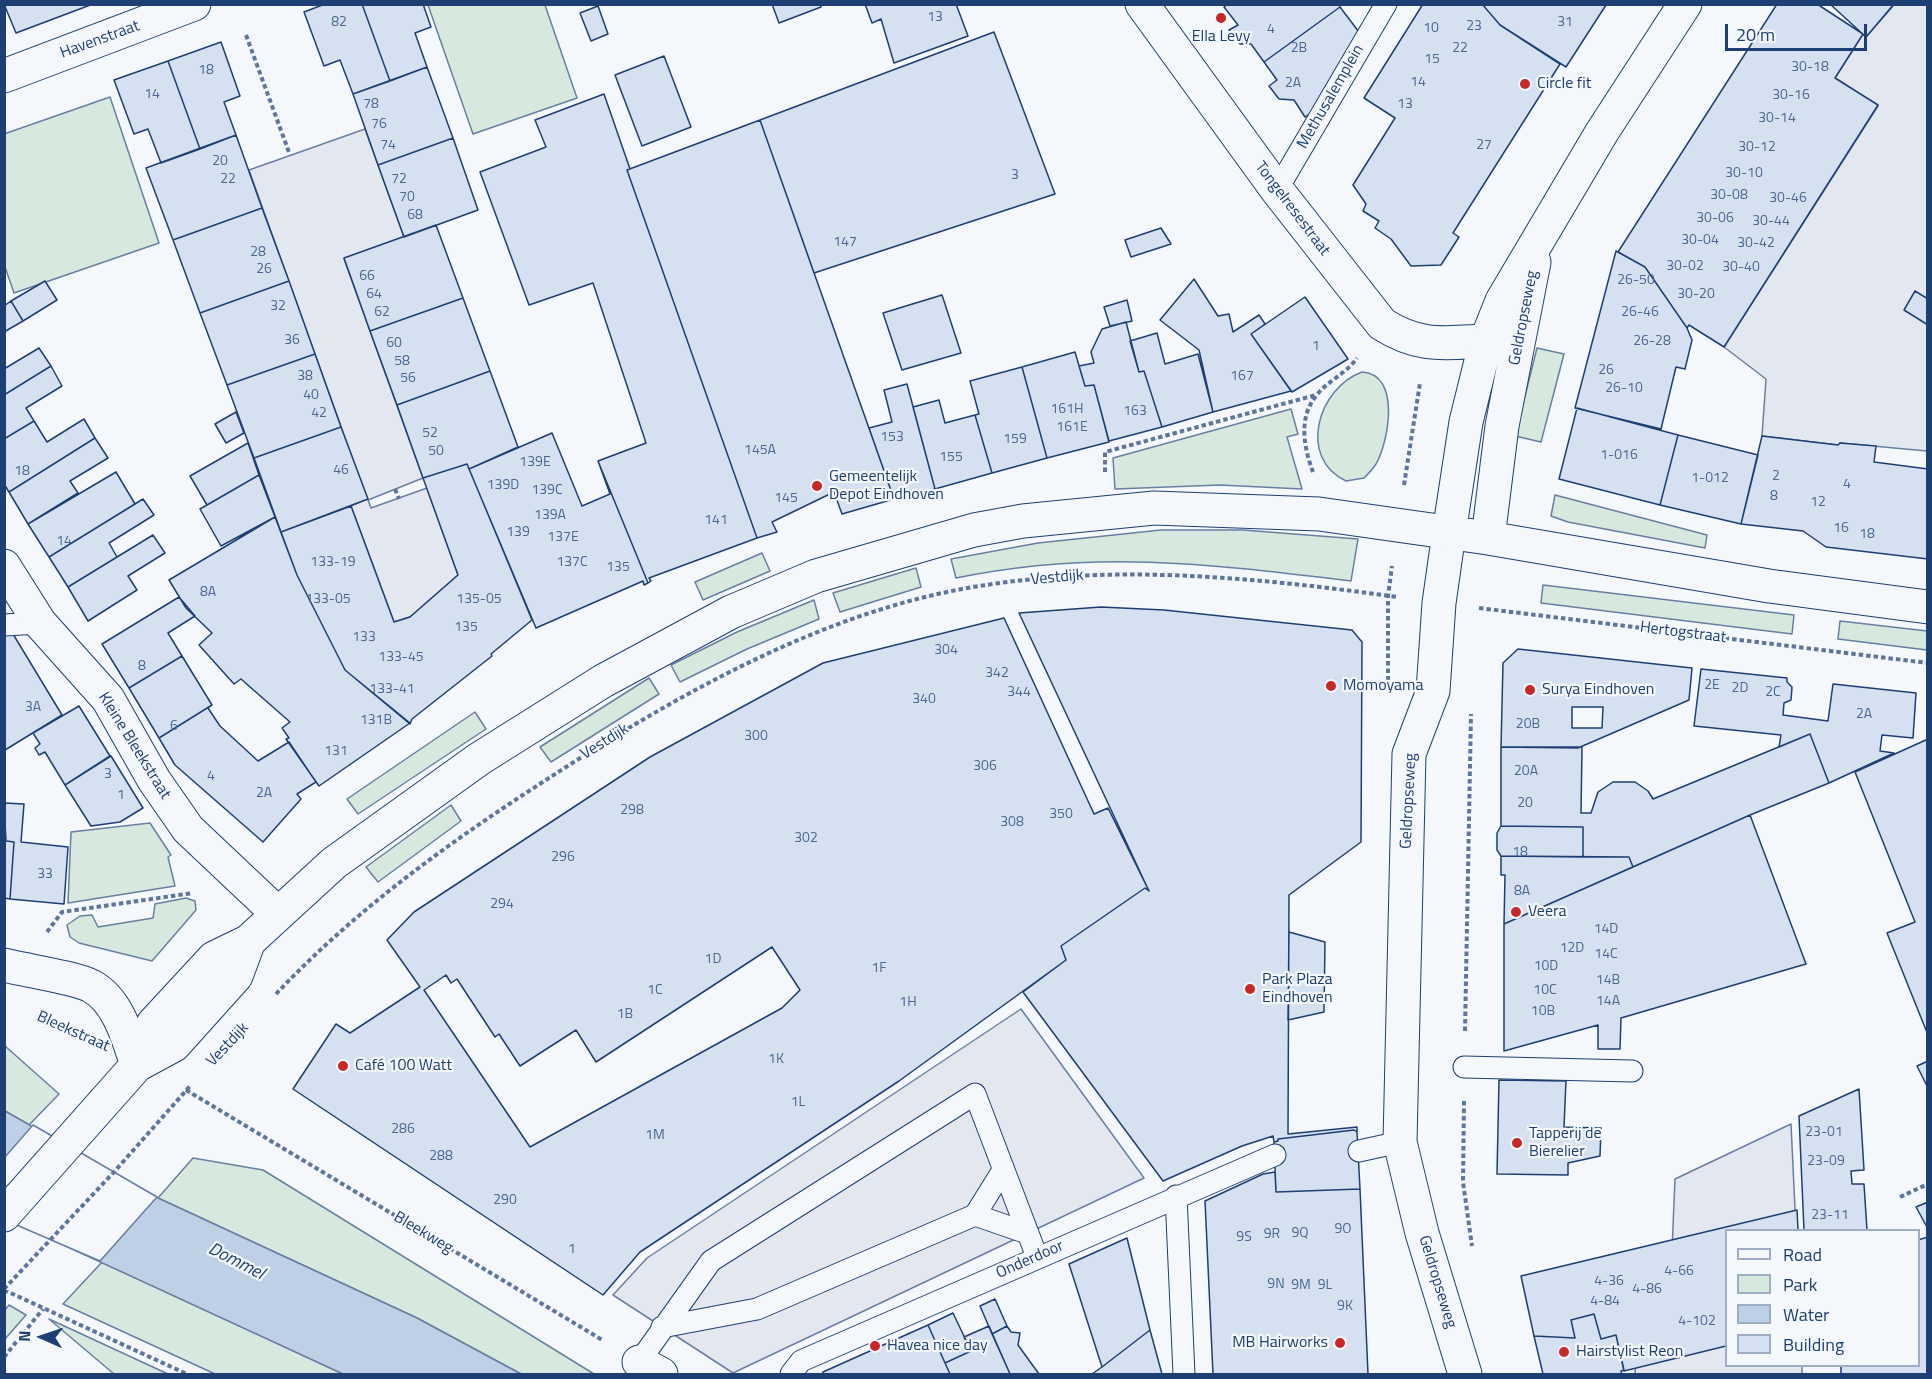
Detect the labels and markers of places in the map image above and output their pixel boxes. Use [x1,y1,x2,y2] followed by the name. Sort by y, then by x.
[1214,11,1228,25] marker: Ella Levy
[1192,27,1250,47] place label: Ella Levy
[1537,74,1591,94] place label: Circle fit
[1518,77,1532,91] marker: Circle fit
[829,467,944,505] place label: Gemeentelijk Depot Eindhoven
[810,479,824,493] marker: Gemeentelijk Depot Eindhoven
[1343,676,1423,696] place label: Momoyama
[1324,679,1338,693] marker: Momoyama
[1542,680,1654,700] place label: Surya Eindhoven
[1523,683,1537,697] marker: Surya Eindhoven
[1528,902,1567,922] place label: Veera
[1509,905,1523,919] marker: Veera
[1262,970,1333,1008] place label: Park Plaza Eindhoven
[1243,982,1257,996] marker: Park Plaza Eindhoven
[355,1056,452,1076] place label: Café 100 Watt
[336,1059,350,1073] marker: Café 100 Watt
[1529,1124,1602,1162] place label: Tapperij de Bierelier
[1510,1136,1524,1150] marker: Tapperij de Bierelier
[1232,1333,1328,1353] place label: MB Hairworks
[887,1336,988,1356] place label: Havea nice day
[1333,1336,1347,1350] marker: MB Hairworks
[868,1339,882,1353] marker: Havea nice day
[1576,1342,1683,1362] place label: Hairstylist Reon
[1557,1345,1571,1359] marker: Hairstylist Reon

